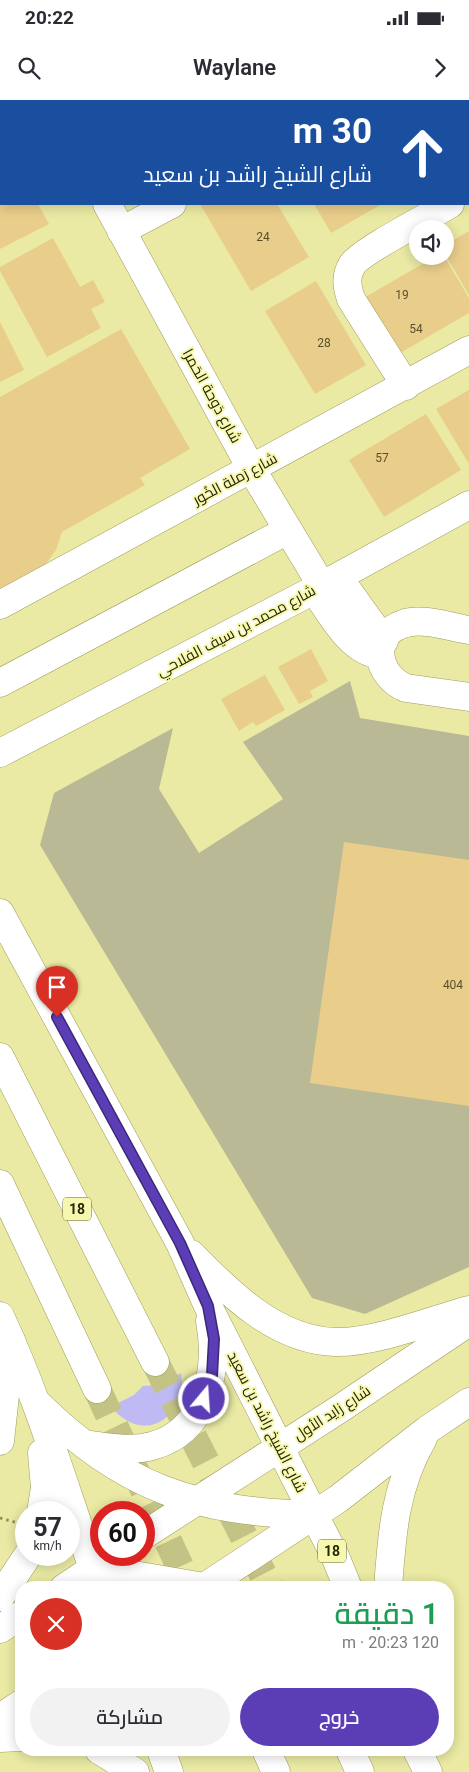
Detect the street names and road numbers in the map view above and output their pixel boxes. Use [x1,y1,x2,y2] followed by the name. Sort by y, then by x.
[177,346,245,447] street label: شارع دَوحة الحَمرا
[189,449,281,511] street label: شارع رَملة الخُور
[154,581,320,683] street label: شارع محمد بن سيف الفلاحي
[63,1198,91,1220] road number: 18
[222,1348,310,1497] street label: شارع الشيخ راشد بن سعيد
[290,1381,375,1446] street label: شارع زايد الأول
[318,1540,346,1562] road number: 18

